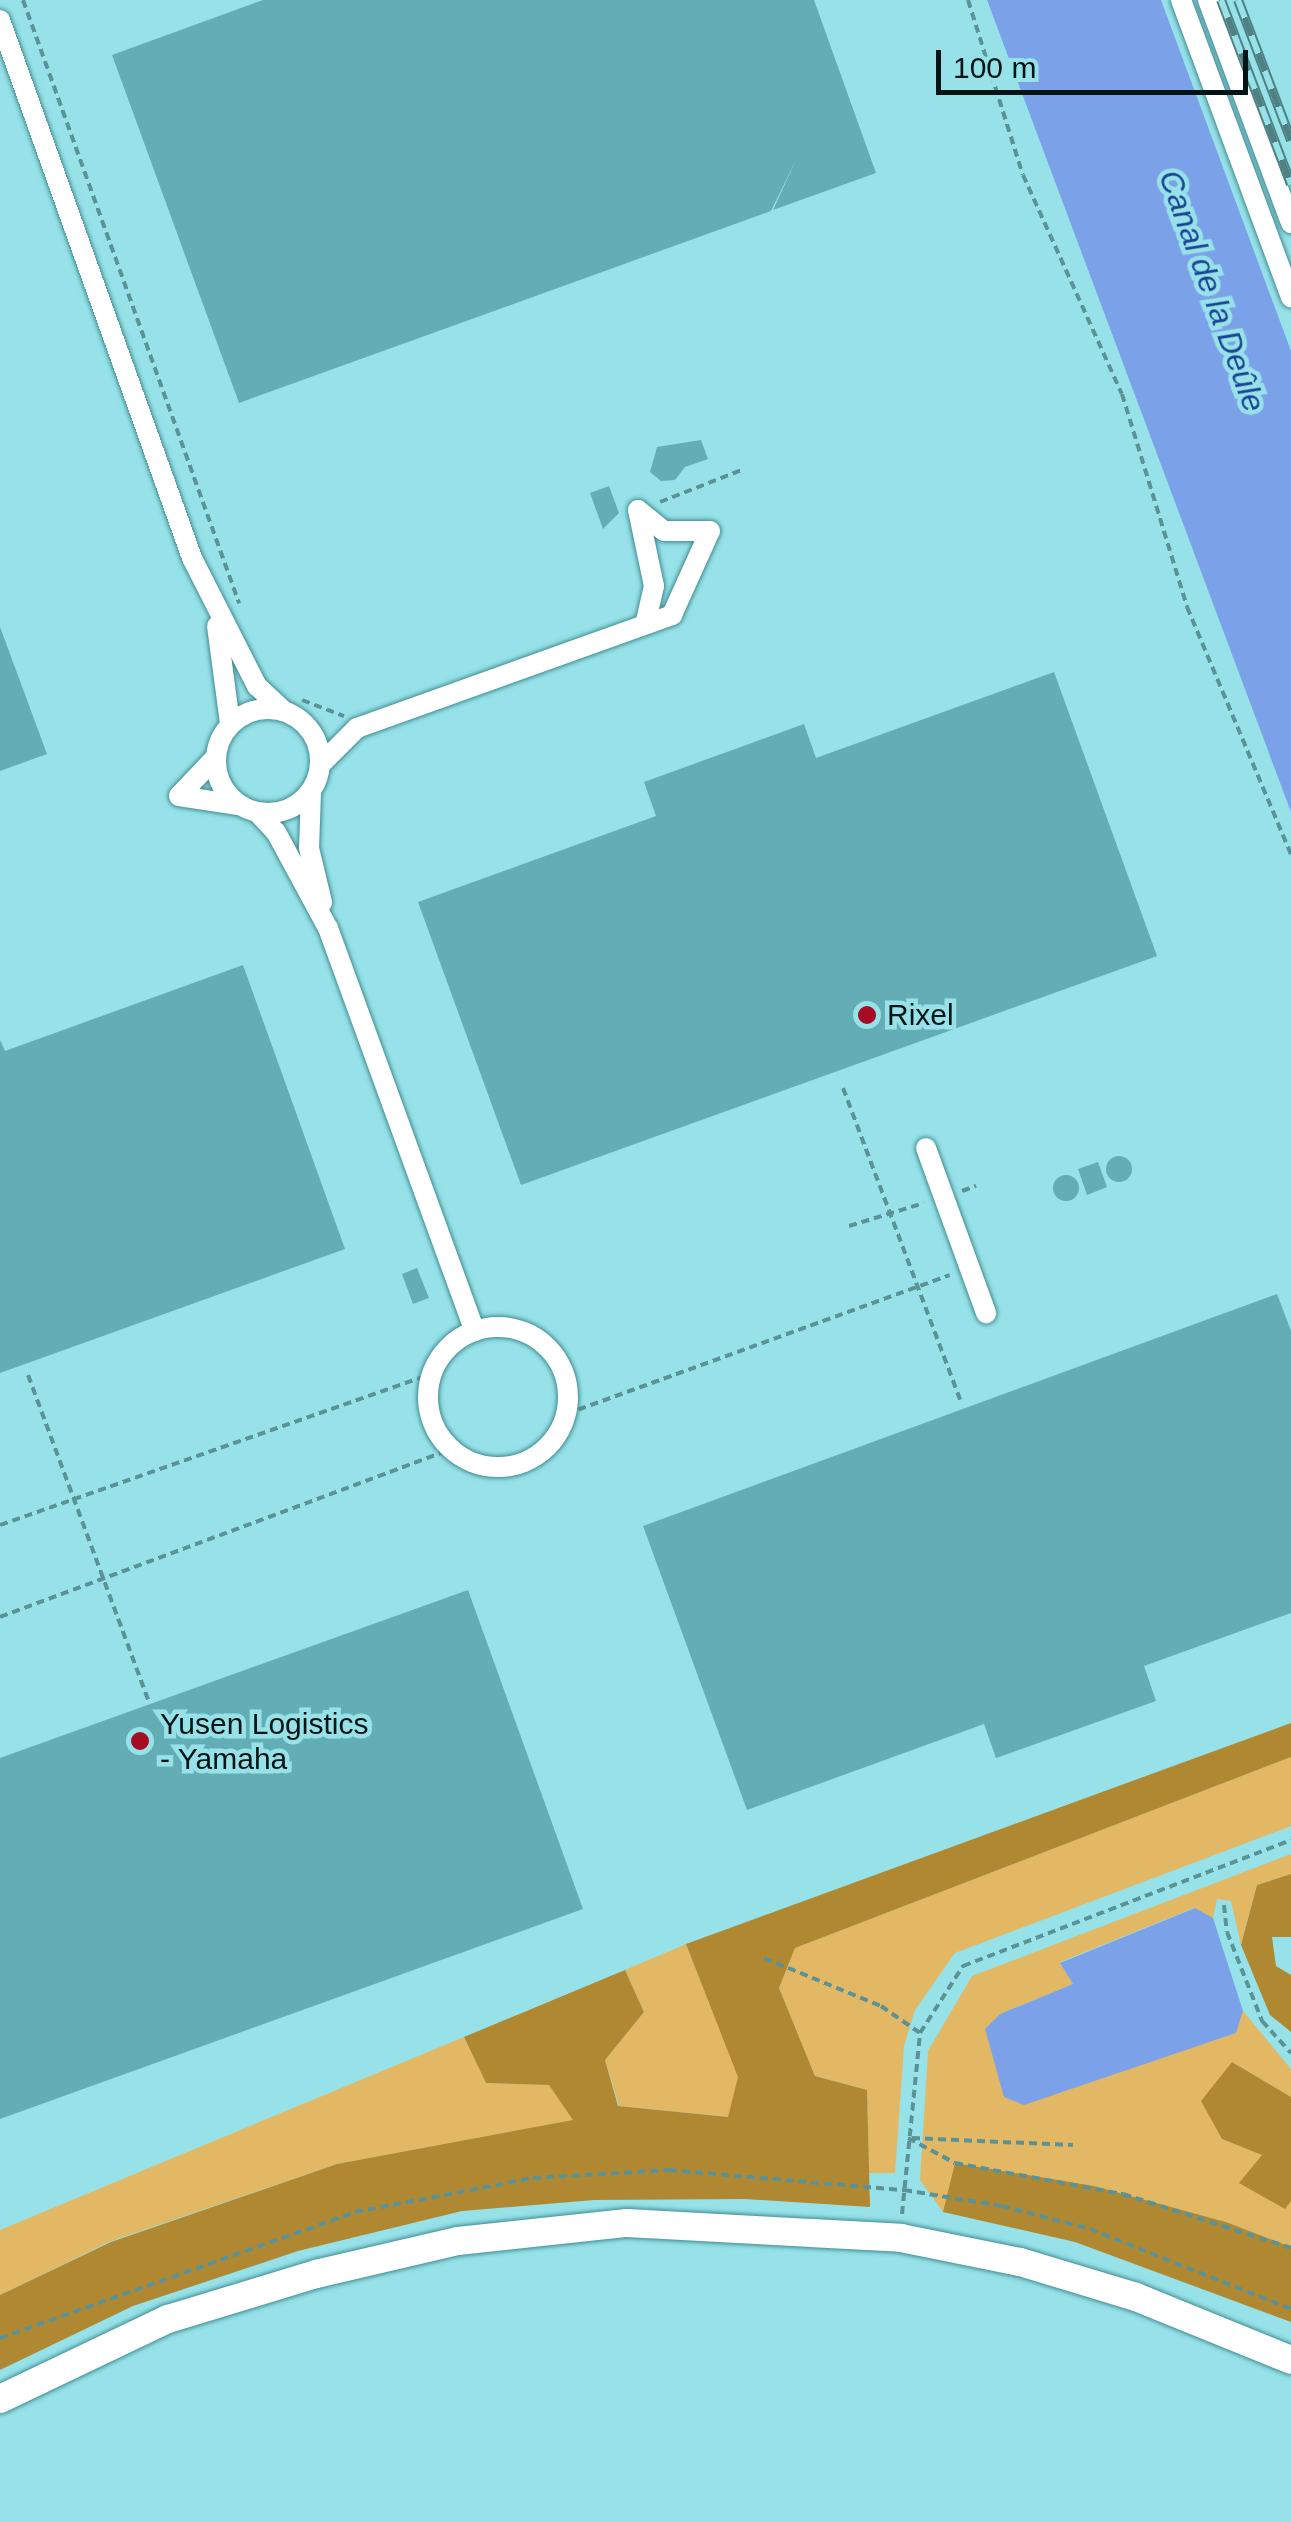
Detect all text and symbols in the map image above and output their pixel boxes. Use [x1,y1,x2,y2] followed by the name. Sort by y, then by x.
[941,30,1254,92] scale bar
[953,51,1036,84] text: 100 m
[1150,165,1274,417] water label: Canal de la Deûle
[887,997,954,1033] place label: Rixel
[856,1004,878,1026] marker: Rixel
[160,1706,368,1776] place label: Yusen Logistics - Yamaha
[129,1730,151,1752] marker: Yusen Logistics - Yamaha

